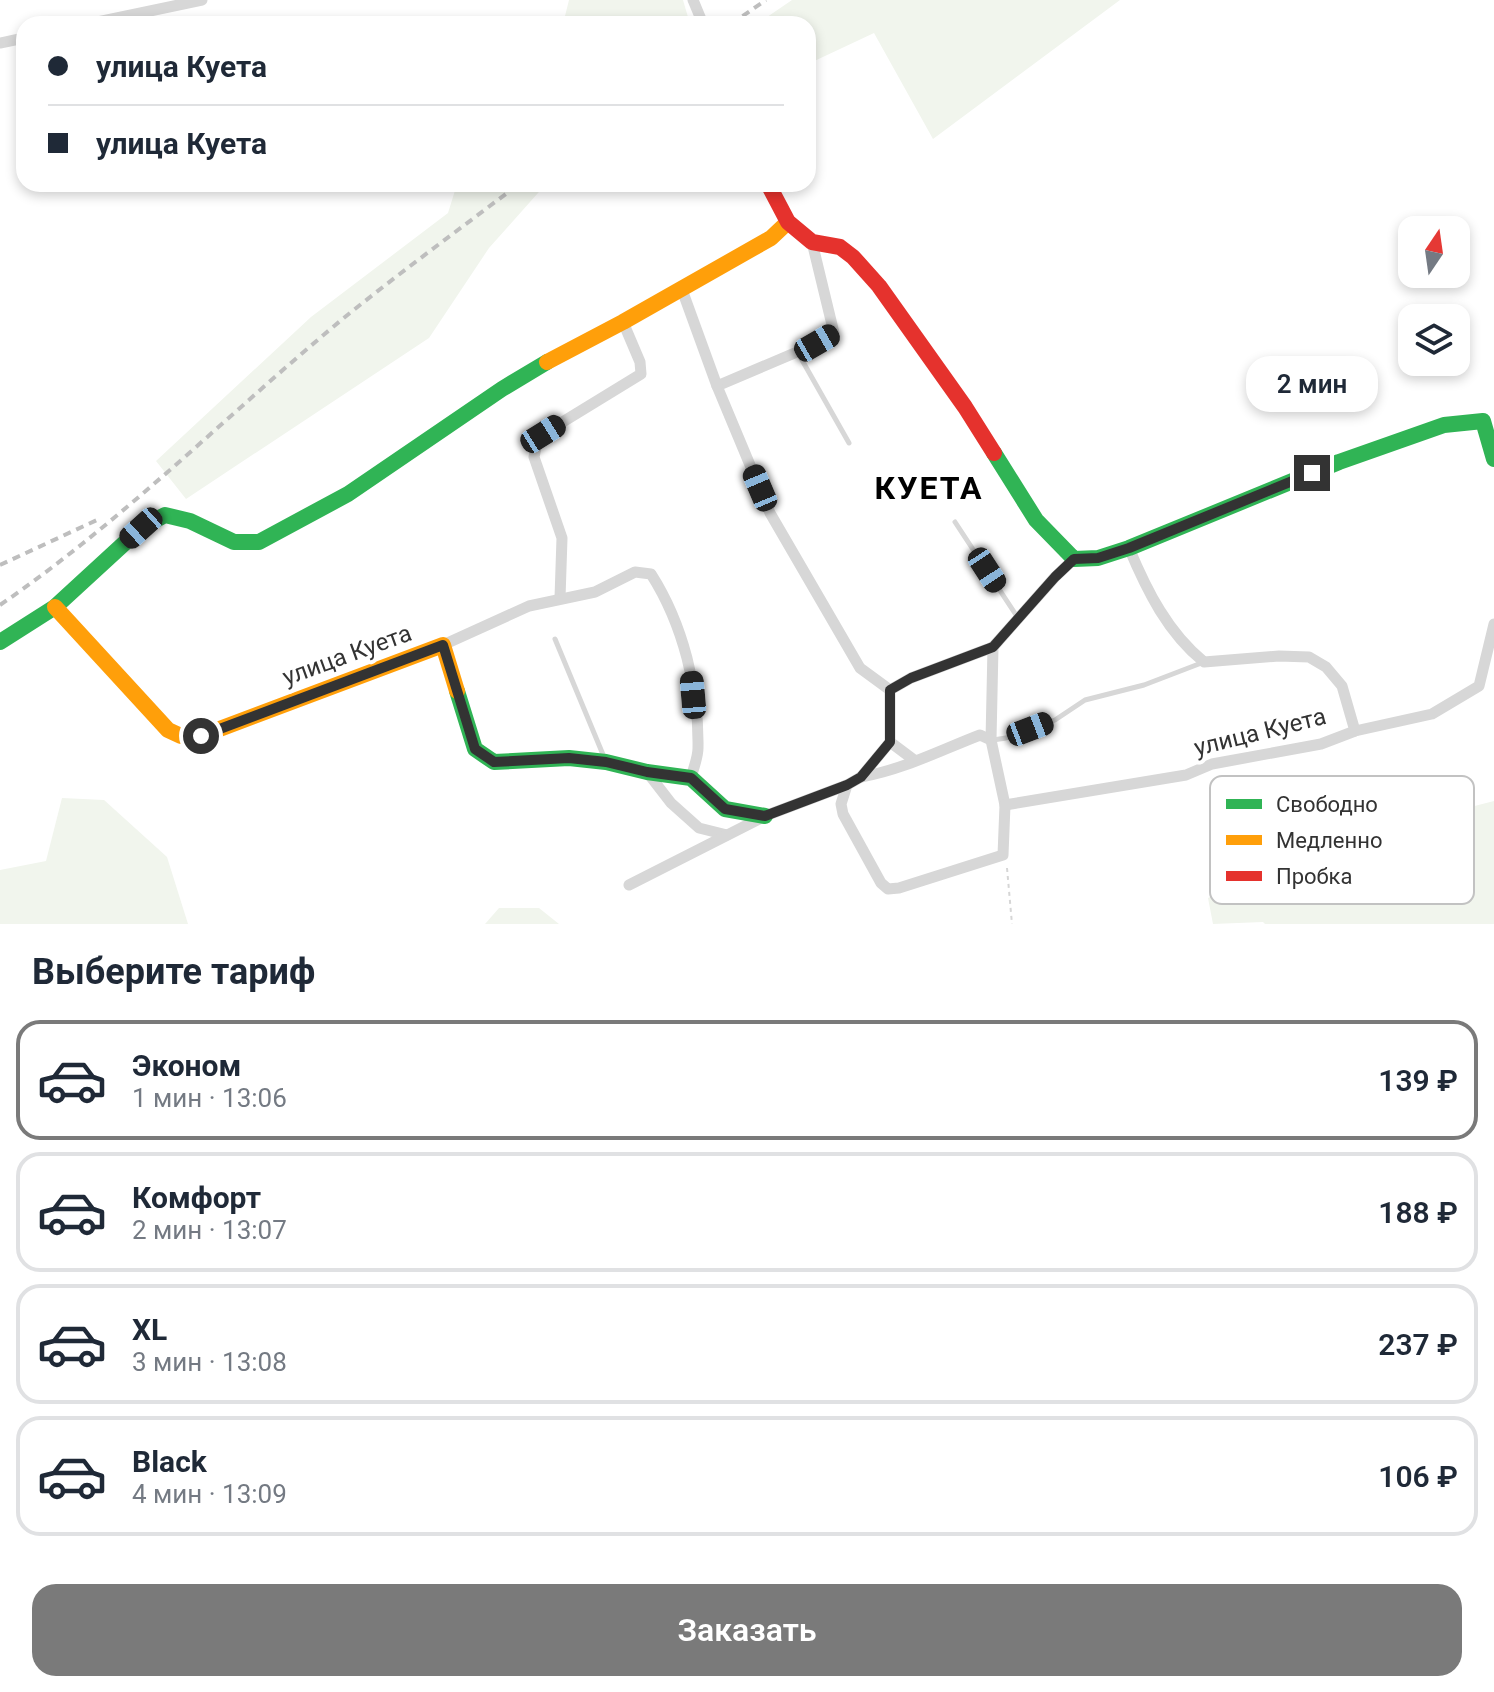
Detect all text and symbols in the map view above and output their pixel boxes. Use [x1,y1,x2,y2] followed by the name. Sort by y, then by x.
[96,49,267,84] text: улица Куета
[96,126,267,161] text: улица Куета
[1398,216,1470,288] north arrow
[1398,216,1470,376] map controls
[1398,304,1470,376] button: layers
[790,321,844,365] car
[1246,357,1378,413] callout: 2 мин
[1277,369,1347,399] text: 2 мин
[516,411,570,457] car
[1294,455,1330,491] route end
[740,461,780,515] car
[875,469,983,507] district label: КУЕТА
[115,503,167,553] car
[964,543,1010,597] car
[279,619,415,691] street label: улица Куета
[679,670,707,720] car
[1191,702,1329,762] street label: улица Куета
[1003,709,1057,749] car
[183,718,219,754] route start
[1210,776,1474,904] legend
[1276,792,1378,817] text: Свободно
[1276,828,1382,853] text: Медленно
[1276,864,1352,889] text: Пробка
[32,951,315,993] text: Выберите тариф
[36,1044,108,1116] icon: car
[132,1048,241,1083] text: Эконом
[1378,1063,1458,1098] text: 139 ₽
[132,1083,287,1113] text: 1 мин · 13:06
[36,1176,108,1248] icon: car
[132,1180,261,1215] text: Комфорт
[1378,1195,1458,1230] text: 188 ₽
[132,1215,287,1245] text: 2 мин · 13:07
[36,1308,108,1380] icon: car
[132,1312,167,1347] text: XL
[1378,1327,1458,1362] text: 237 ₽
[132,1347,287,1377] text: 3 мин · 13:08
[36,1440,108,1512] icon: car
[132,1444,207,1479] text: Black
[1378,1459,1458,1494] text: 106 ₽
[132,1479,287,1509] text: 4 мин · 13:09
[32,1584,1462,1676] button: Заказать

